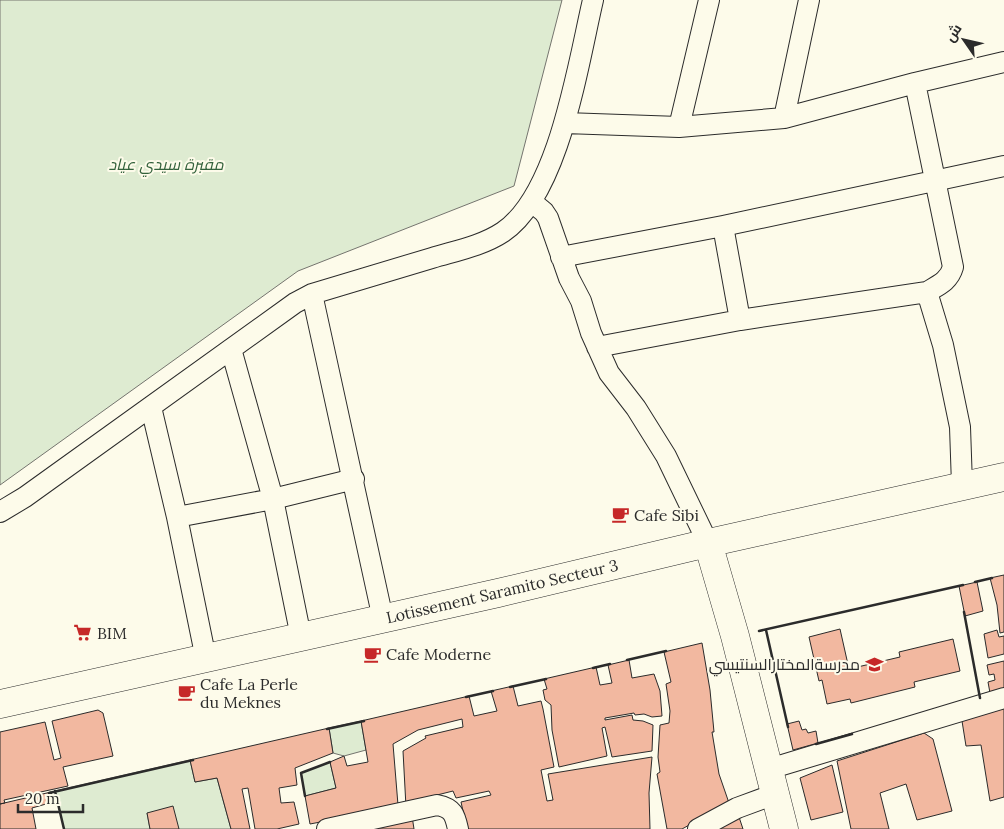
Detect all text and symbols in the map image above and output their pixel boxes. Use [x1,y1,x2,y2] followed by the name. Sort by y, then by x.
[939,15,989,65] north arrow
[941,20,966,45] text: ش
[108,154,224,177] park label: مقبرة سيدي عياد
[610,505,630,525] cafe icon: Cafe Sibi
[634,505,699,525] place label: Cafe Sibi
[384,555,620,627] street label: Lotissement Saramito Secteur 3
[73,623,93,643] supermarket icon: BIM
[97,623,127,643] place label: BIM
[362,644,382,664] cafe icon: Cafe Moderne
[386,644,491,664] place label: Cafe Moderne
[709,654,860,677] place label: مدرسةالمختارالسنتيسي
[864,654,884,674] school or university icon: مدرسةالمختارالسنتيسي
[200,674,298,712] place label: Cafe La Perle du Meknes
[176,683,196,703] cafe icon: Cafe La Perle du Meknes
[18,782,82,814] scale bar
[25,789,60,808] text: 20 m

